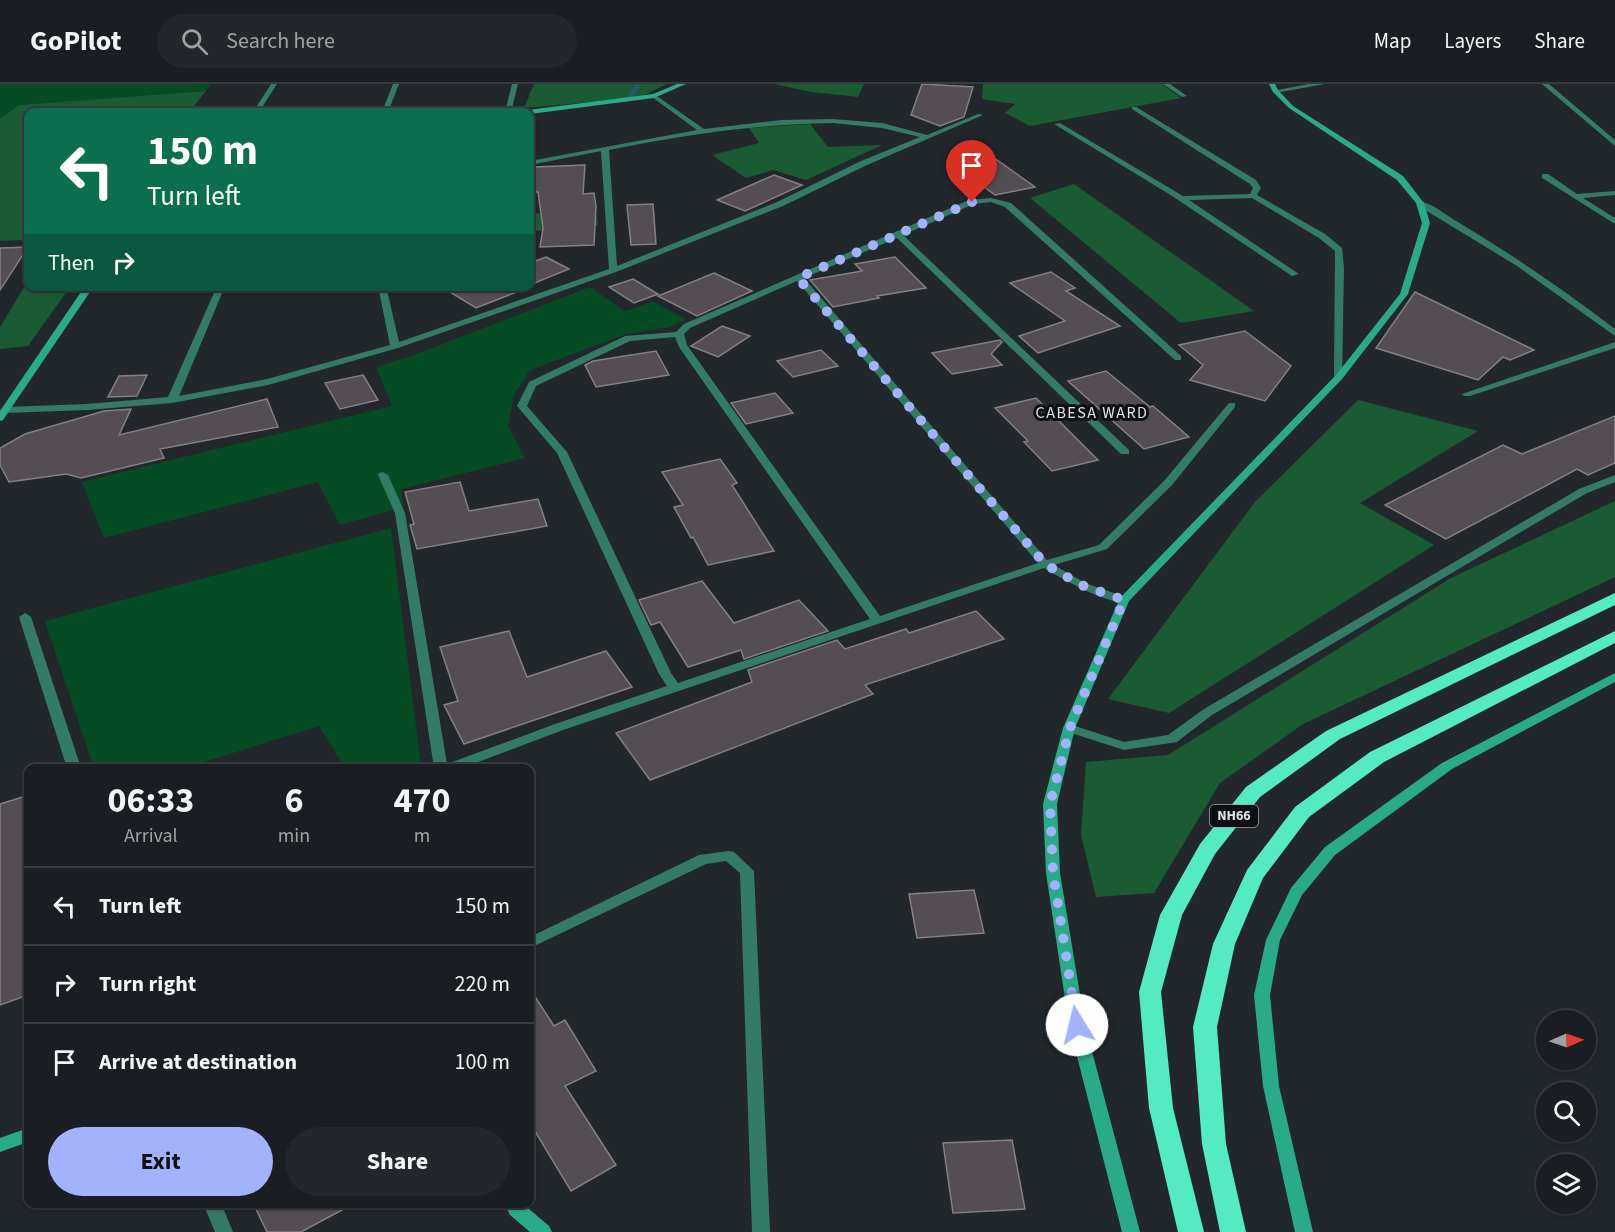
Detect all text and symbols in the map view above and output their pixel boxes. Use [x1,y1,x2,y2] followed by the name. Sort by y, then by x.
[157,14,577,68] search box
[30,21,121,61] text: GoPilot
[178,25,211,58] icon: search
[226,25,335,57] text: Search here
[1374,26,1411,56] text: Map
[1444,26,1501,56] text: Layers
[1534,26,1585,56] text: Share
[147,121,258,181] text: 150 m
[48,132,126,210] icon: left
[946,140,997,202] pin
[955,149,988,182] icon: arrive
[147,177,241,216] text: Turn left
[107,246,140,279] icon: right
[48,247,95,279] text: Then
[1036,402,1148,424] district label: CABESA WARD
[107,775,194,826] text: 06:33
[284,775,303,826] text: 6
[394,775,451,826] text: 470
[1210,805,1258,827] road number: NH66
[124,822,178,850] text: Arrival
[278,822,310,850] text: min
[414,822,430,850] text: m
[48,890,81,923] icon: left
[99,890,181,922] text: Turn left
[455,890,510,922] text: 150 m
[48,968,81,1001] icon: right
[99,968,196,1000] text: Turn right
[455,968,510,1000] text: 220 m
[1045,993,1109,1057] position arrow
[1536,1010,1596,1070] north arrow
[1536,1010,1596,1214] map controls
[48,1046,81,1079] icon: arrive
[99,1046,297,1078] text: Arrive at destination
[455,1046,510,1078] text: 100 m
[1536,1082,1596,1142] button: search
[48,1127,273,1196] button: Exit
[285,1127,510,1196] button: Share
[1536,1154,1596,1214] button: layers

